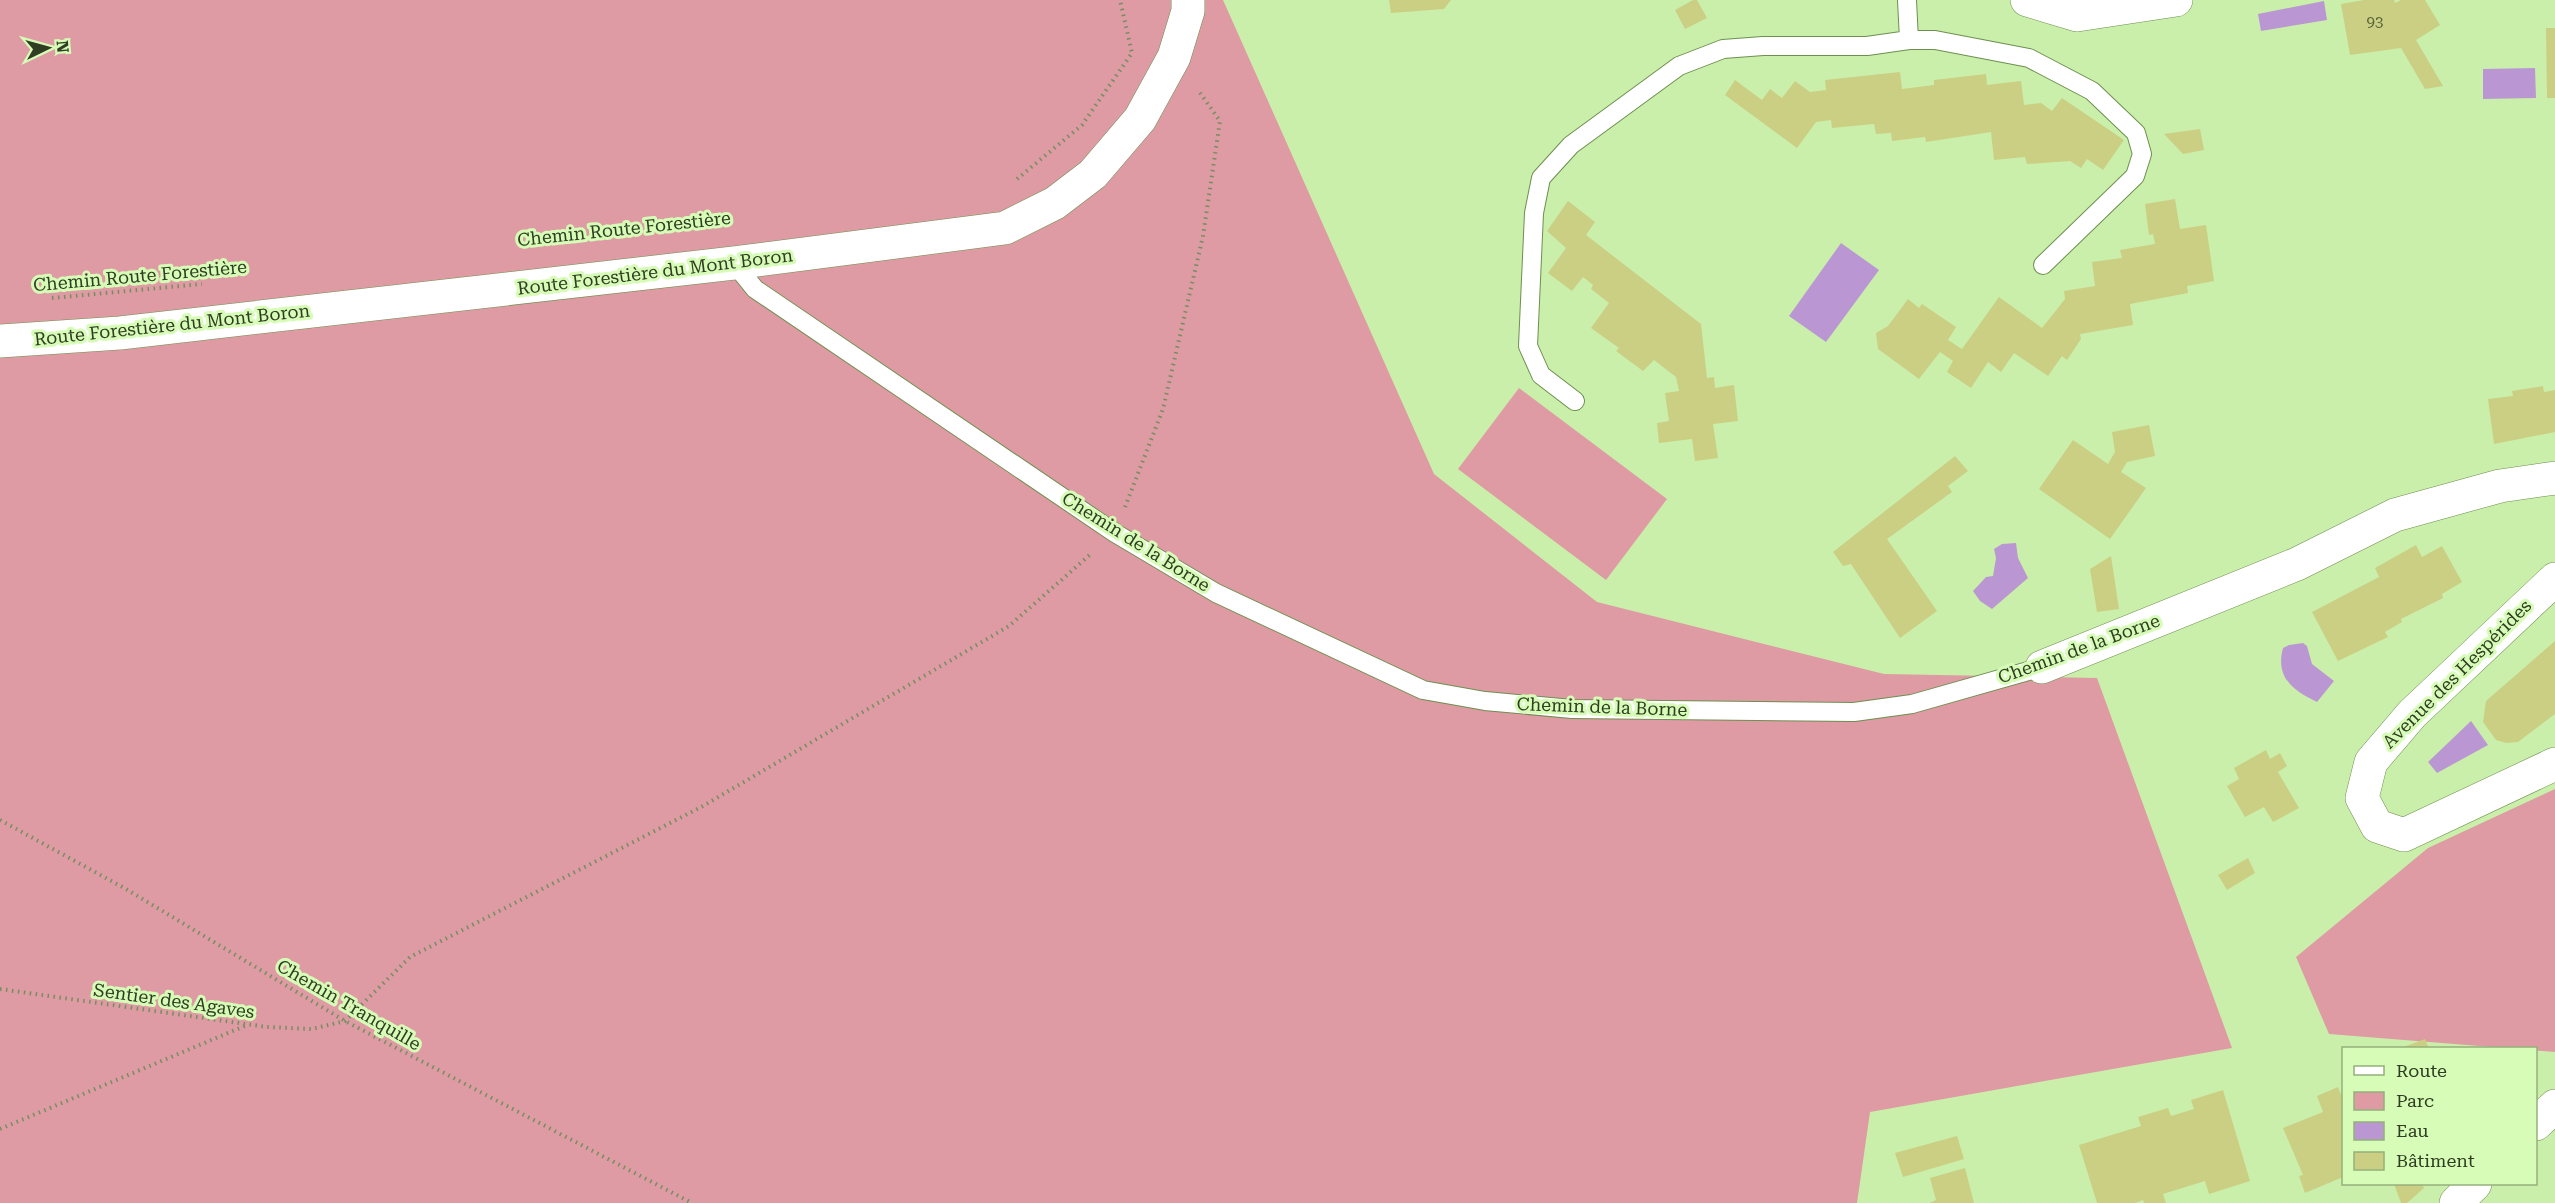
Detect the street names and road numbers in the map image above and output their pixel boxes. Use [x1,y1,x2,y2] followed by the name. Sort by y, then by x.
[516,207,732,250] street label: Chemin Route Forestière
[516,244,794,299] street label: Route Forestière du Mont Boron
[32,256,248,295] street label: Chemin Route Forestière
[33,300,311,349] street label: Route Forestière du Mont Boron
[1058,487,1214,596] street label: Chemin de la Borne
[2378,595,2535,752] street label: Avenue des Hespérides
[1995,609,2163,688] street label: Chemin de la Borne
[1516,693,1688,720] street label: Chemin de la Borne
[274,955,425,1054] street label: Chemin Tranquille
[92,979,256,1022] street label: Sentier des Agaves

